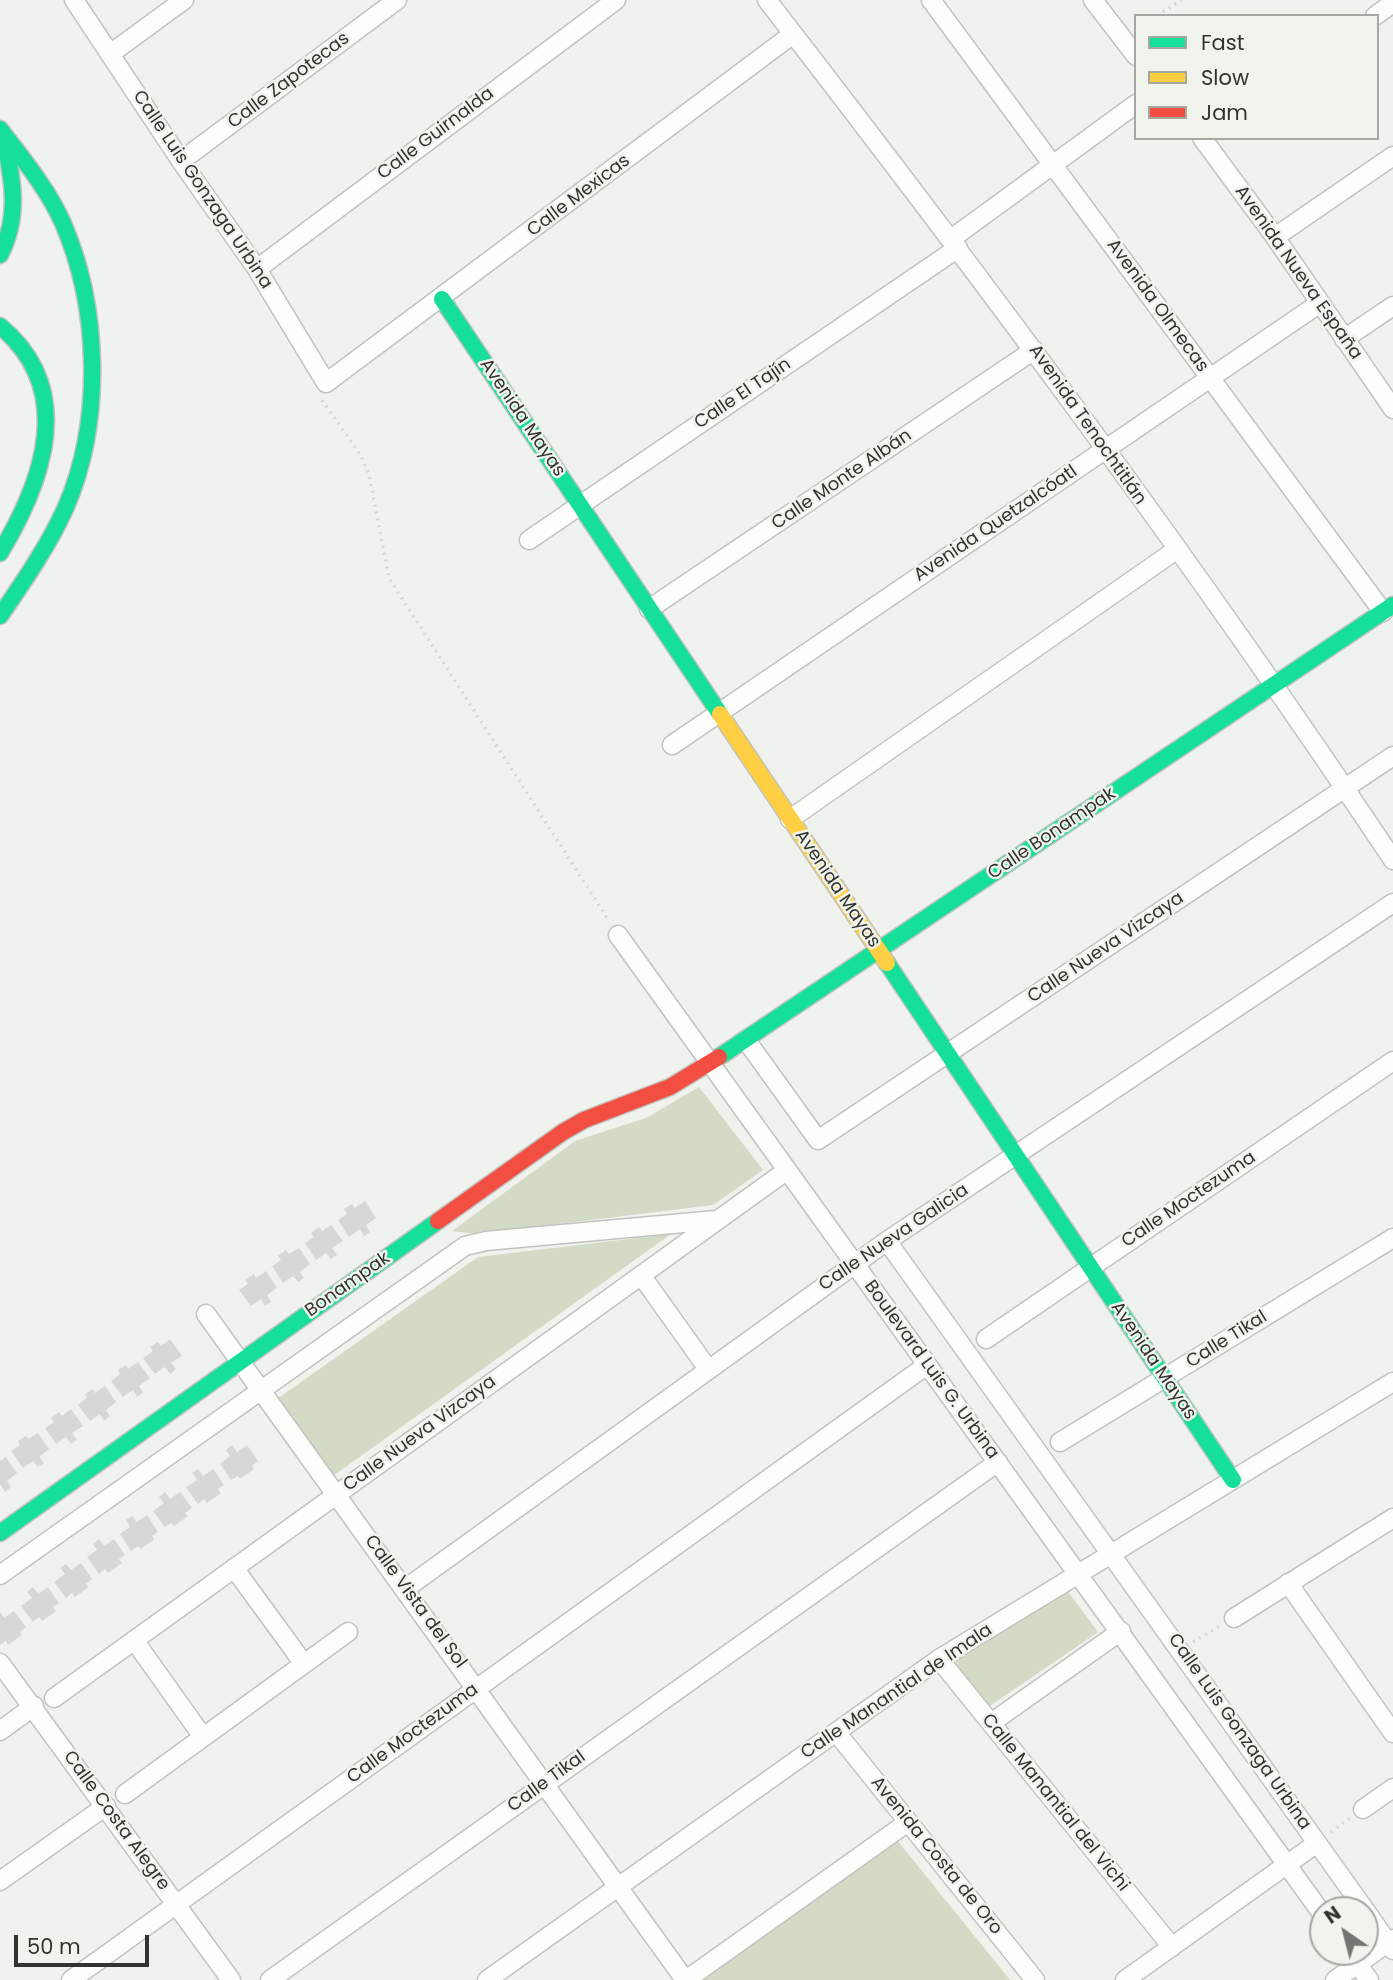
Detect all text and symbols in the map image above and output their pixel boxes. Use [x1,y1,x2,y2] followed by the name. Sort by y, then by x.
[1134,14,1379,140] legend
[224,28,354,134] street label: Calle Zapotecas
[1201,28,1244,57] text: Fast
[1201,63,1249,92] text: Slow
[374,83,498,185] street label: Calle Guirnalda
[127,87,277,293] street label: Calle Luis Gonzaga Urbina
[1201,98,1248,127] text: Jam
[523,150,635,242] street label: Calle Mexicas
[1230,182,1366,364] street label: Avenida Nueva España
[1101,235,1213,377] street label: Avenida Olmecas
[1024,341,1150,509] street label: Avenida Tenochtitlán
[691,354,795,434] street label: Calle El Tajín
[475,355,569,481] street label: Avenida Mayas
[768,425,916,535] street label: Calle Monte Albán
[910,461,1082,587] street label: Avenida Quetzalcóatl
[984,783,1120,885] street label: Calle Bonampak
[790,826,884,952] street label: Avenida Mayas
[1024,888,1188,1008] street label: Calle Nueva Vizcaya
[1118,1147,1260,1253] street label: Calle Moctezuma
[815,1180,973,1296] street label: Calle Nueva Galicia
[302,1248,394,1322] street label: Bonampak
[859,1277,1003,1463] street label: Boulevard Luis G. Urbina
[1106,1298,1200,1424] street label: Avenida Mayas
[1183,1307,1271,1373] street label: Calle Tikal
[339,1371,501,1497] street label: Calle Nueva Vizcaya
[359,1531,471,1673] street label: Calle Vista del Sol
[797,1620,997,1764] street label: Calle Manantial de Imala
[1163,1630,1315,1834] street label: Calle Luis Gonzaga Urbina
[343,1679,483,1789] street label: Calle Moctezuma
[977,1710,1133,1896] street label: Calle Manantial del Vichi
[58,1747,174,1895] street label: Calle Costa Alegre
[504,1747,590,1817] street label: Calle Tikal
[866,1773,1006,1939] street label: Avenida Costa de Oro
[1309,1896,1379,1966] north arrow
[1319,1900,1346,1930] text: N
[18,1920,152,1964] scale bar
[27,1932,81,1961] text: 50 m

